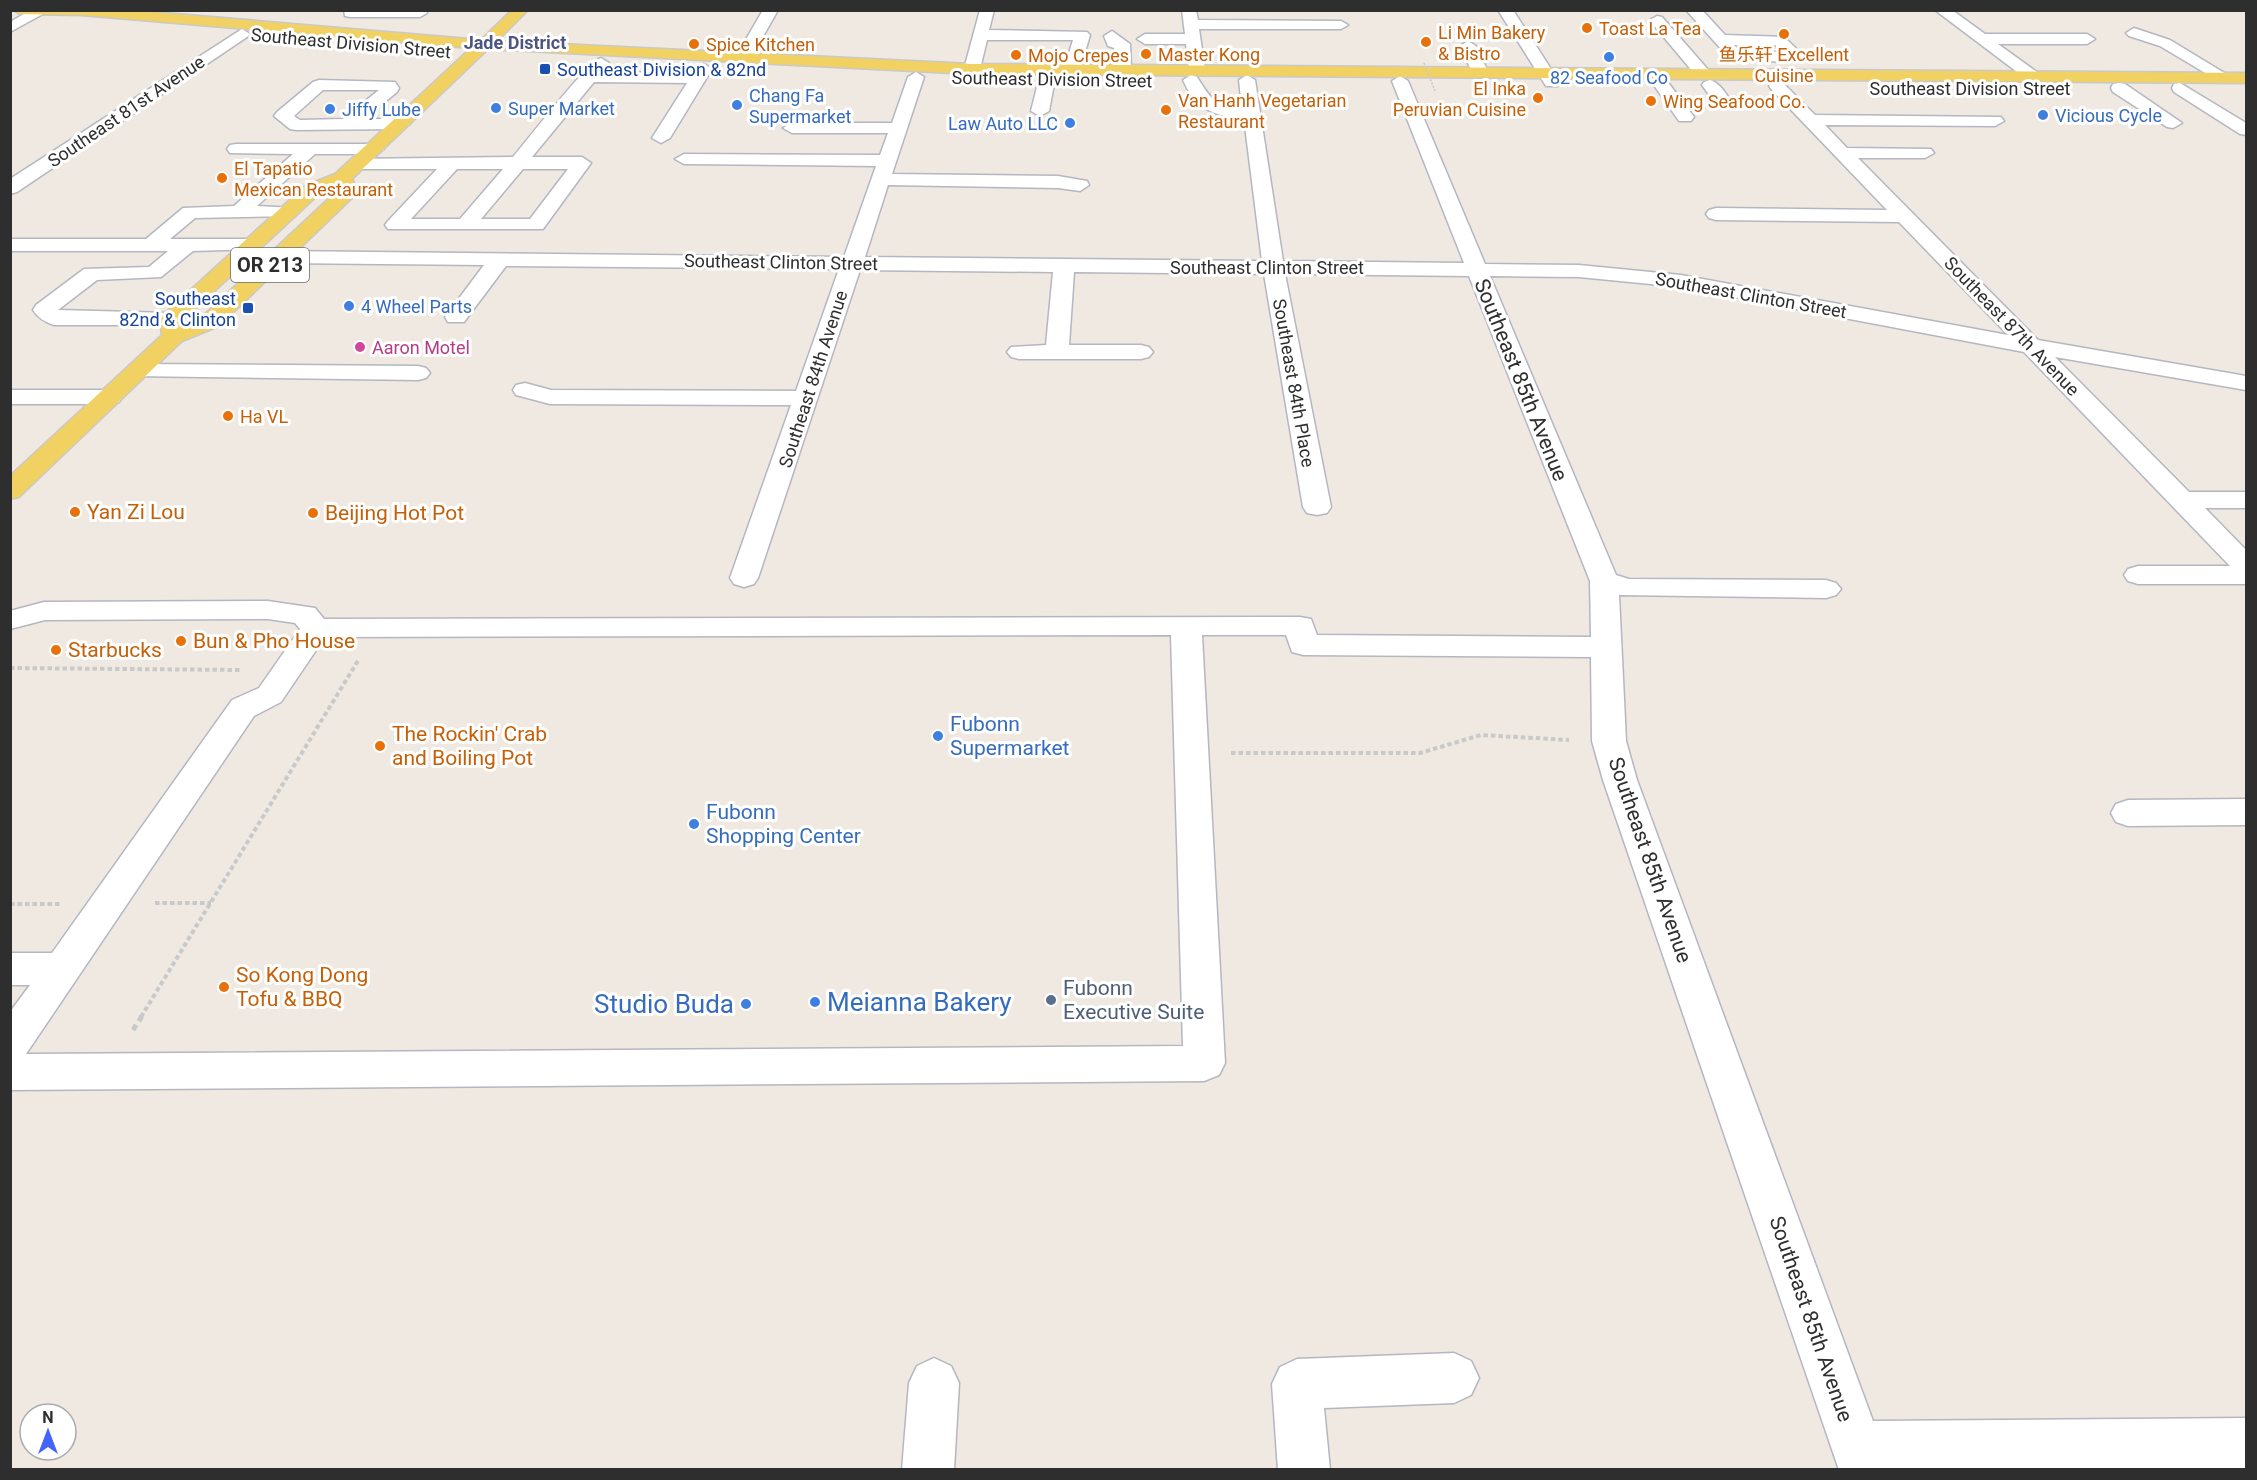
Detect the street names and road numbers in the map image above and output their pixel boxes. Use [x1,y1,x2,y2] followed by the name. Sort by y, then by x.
[250,24,452,62] street label: Southeast Division Street
[44,51,208,171] street label: Southeast 81st Avenue
[951,67,1153,91] street label: Southeast Division Street
[1870,78,2070,99] street label: Southeast Division Street
[231,248,309,282] road number: OR 213
[684,250,878,274] street label: Southeast Clinton Street
[1940,252,2084,400] street label: Southeast 87th Avenue
[1170,257,1364,278] street label: Southeast Clinton Street
[1654,268,1848,322] street label: Southeast Clinton Street
[1469,275,1573,485] street label: Southeast 85th Avenue
[774,288,852,470] street label: Southeast 84th Avenue
[1269,297,1319,469] street label: Southeast 84th Place
[1604,754,1696,966] street label: Southeast 85th Avenue
[1765,1213,1857,1425] street label: Southeast 85th Avenue

